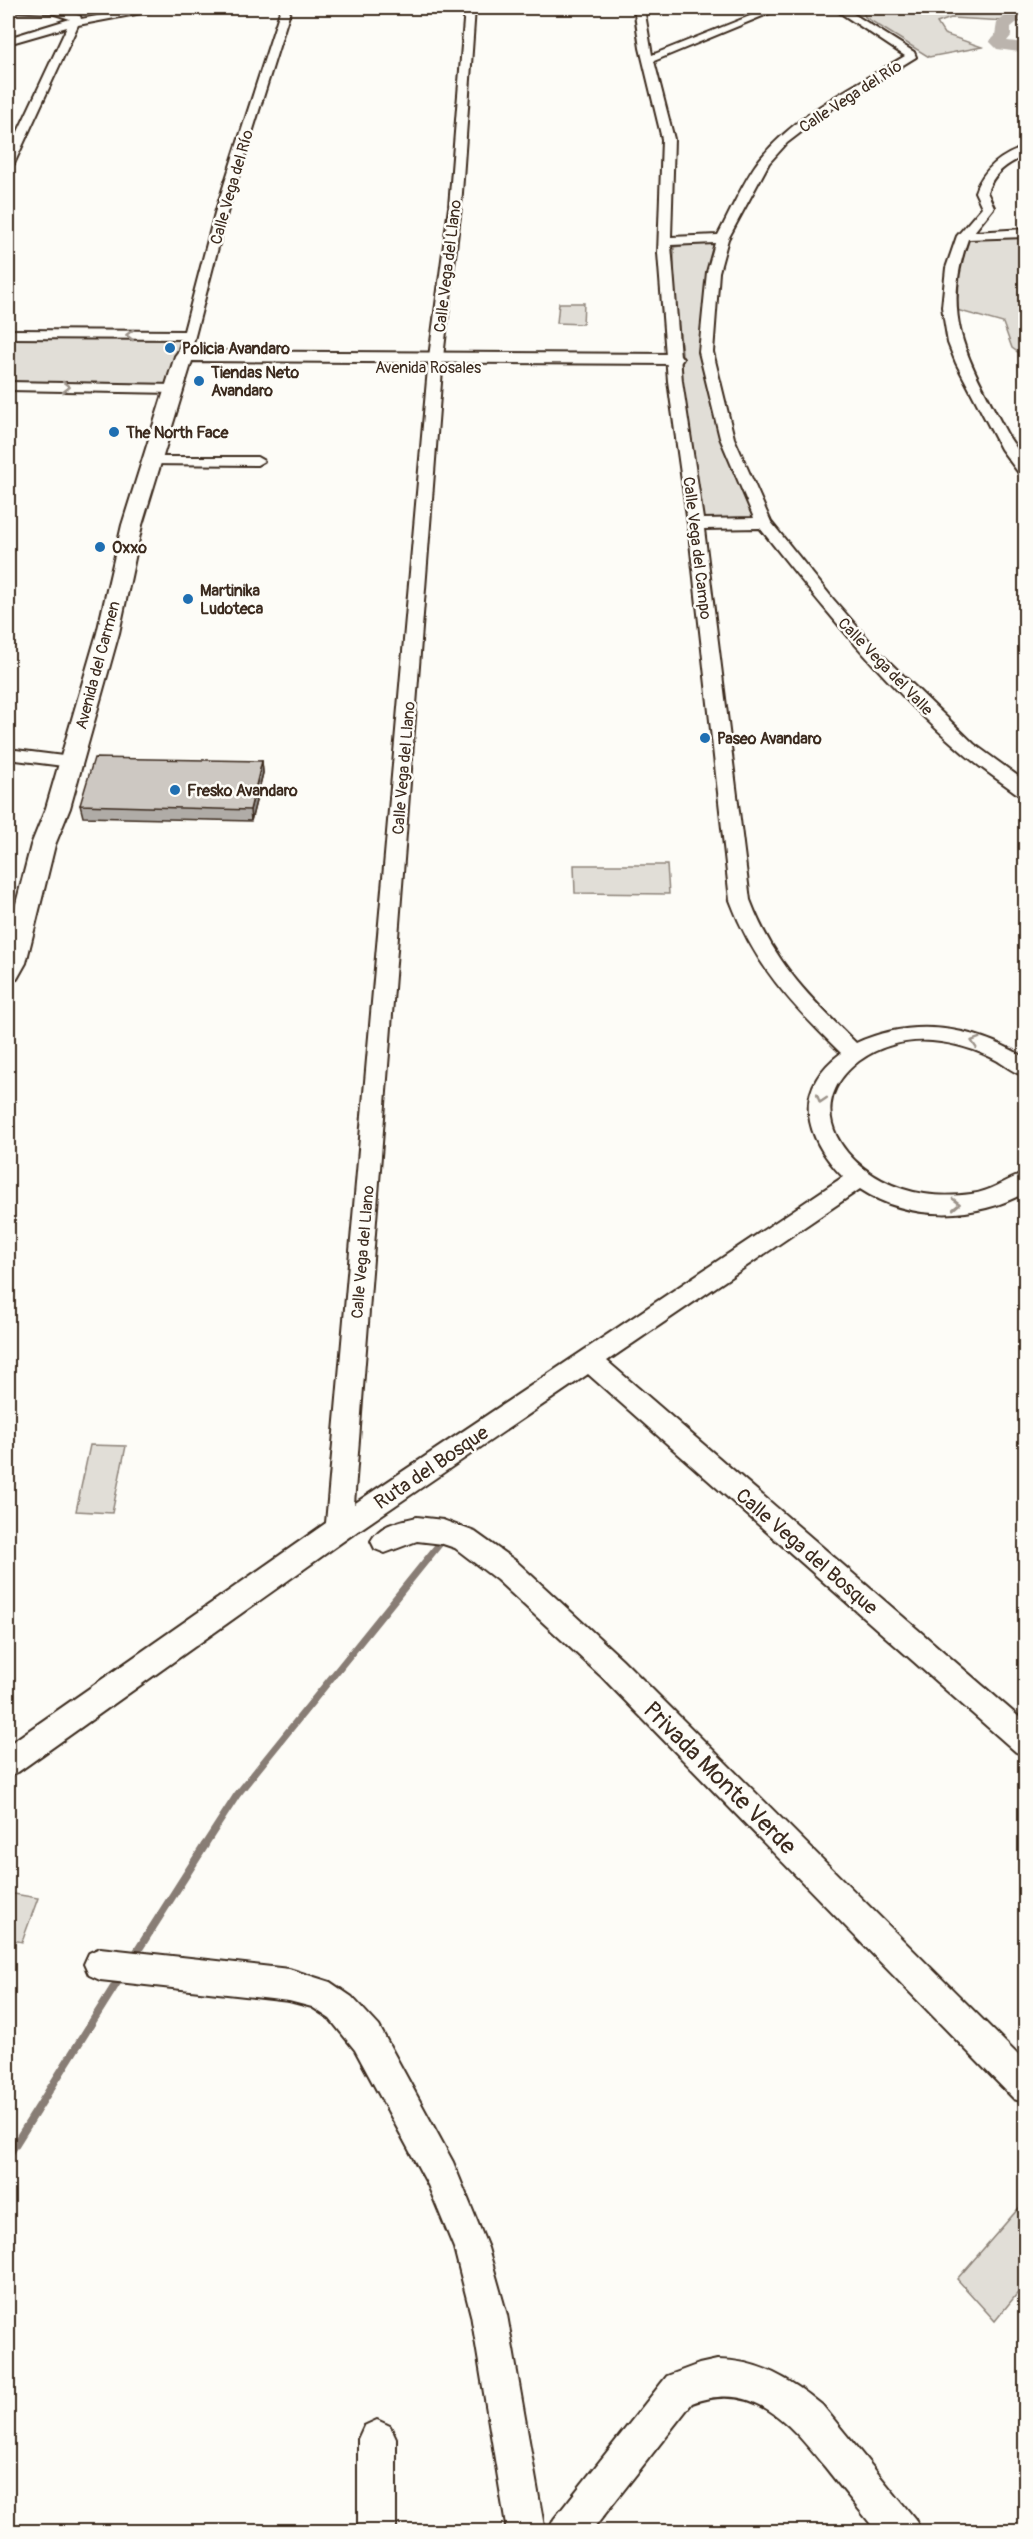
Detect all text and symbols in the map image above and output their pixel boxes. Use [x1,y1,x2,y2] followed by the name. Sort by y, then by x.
[796,56,906,137] street label: Calle Vega del Río
[206,127,258,247] street label: Calle Vega del Río
[430,198,466,334] street label: Calle Vega del Llano
[126,329,135,341] one-way arrow
[182,339,290,359] place label: Policia Avandaro
[163,341,177,355] marker: Policia Avandaro
[375,358,481,378] street label: Avenida Rosales
[210,363,299,401] place label: Tiendas Neto Avandaro
[192,374,206,388] marker: Tiendas Neto Avandaro
[61,380,70,393] one-way arrow
[125,423,230,443] place label: The North Face
[107,425,121,439] marker: The North Face
[678,476,716,621] street label: Calle Vega del Campo
[112,538,147,558] place label: Oxxo
[93,540,107,554] marker: Oxxo
[200,581,264,619] place label: Martinika Ludoteca
[181,592,195,606] marker: Martinika Ludoteca
[71,599,125,732] street label: Avenida del Carmen
[833,614,937,720] street label: Calle Vega del Valle
[388,700,420,836] street label: Calle Vega del Llano
[717,729,822,749] place label: Paseo Avandaro
[698,731,712,745] marker: Paseo Avandaro
[187,781,298,801] place label: Fresko Avandaro
[168,783,182,797] marker: Fresko Avandaro
[970,1037,981,1049] one-way arrow
[816,1093,828,1104] one-way arrow
[347,1184,379,1320] street label: Calle Vega del Llano
[951,1198,960,1210] one-way arrow
[369,1420,493,1515] street label: Ruta del Bosque
[730,1483,883,1620] street label: Calle Vega del Bosque
[637,1696,802,1861] street label: Privada Monte Verde

